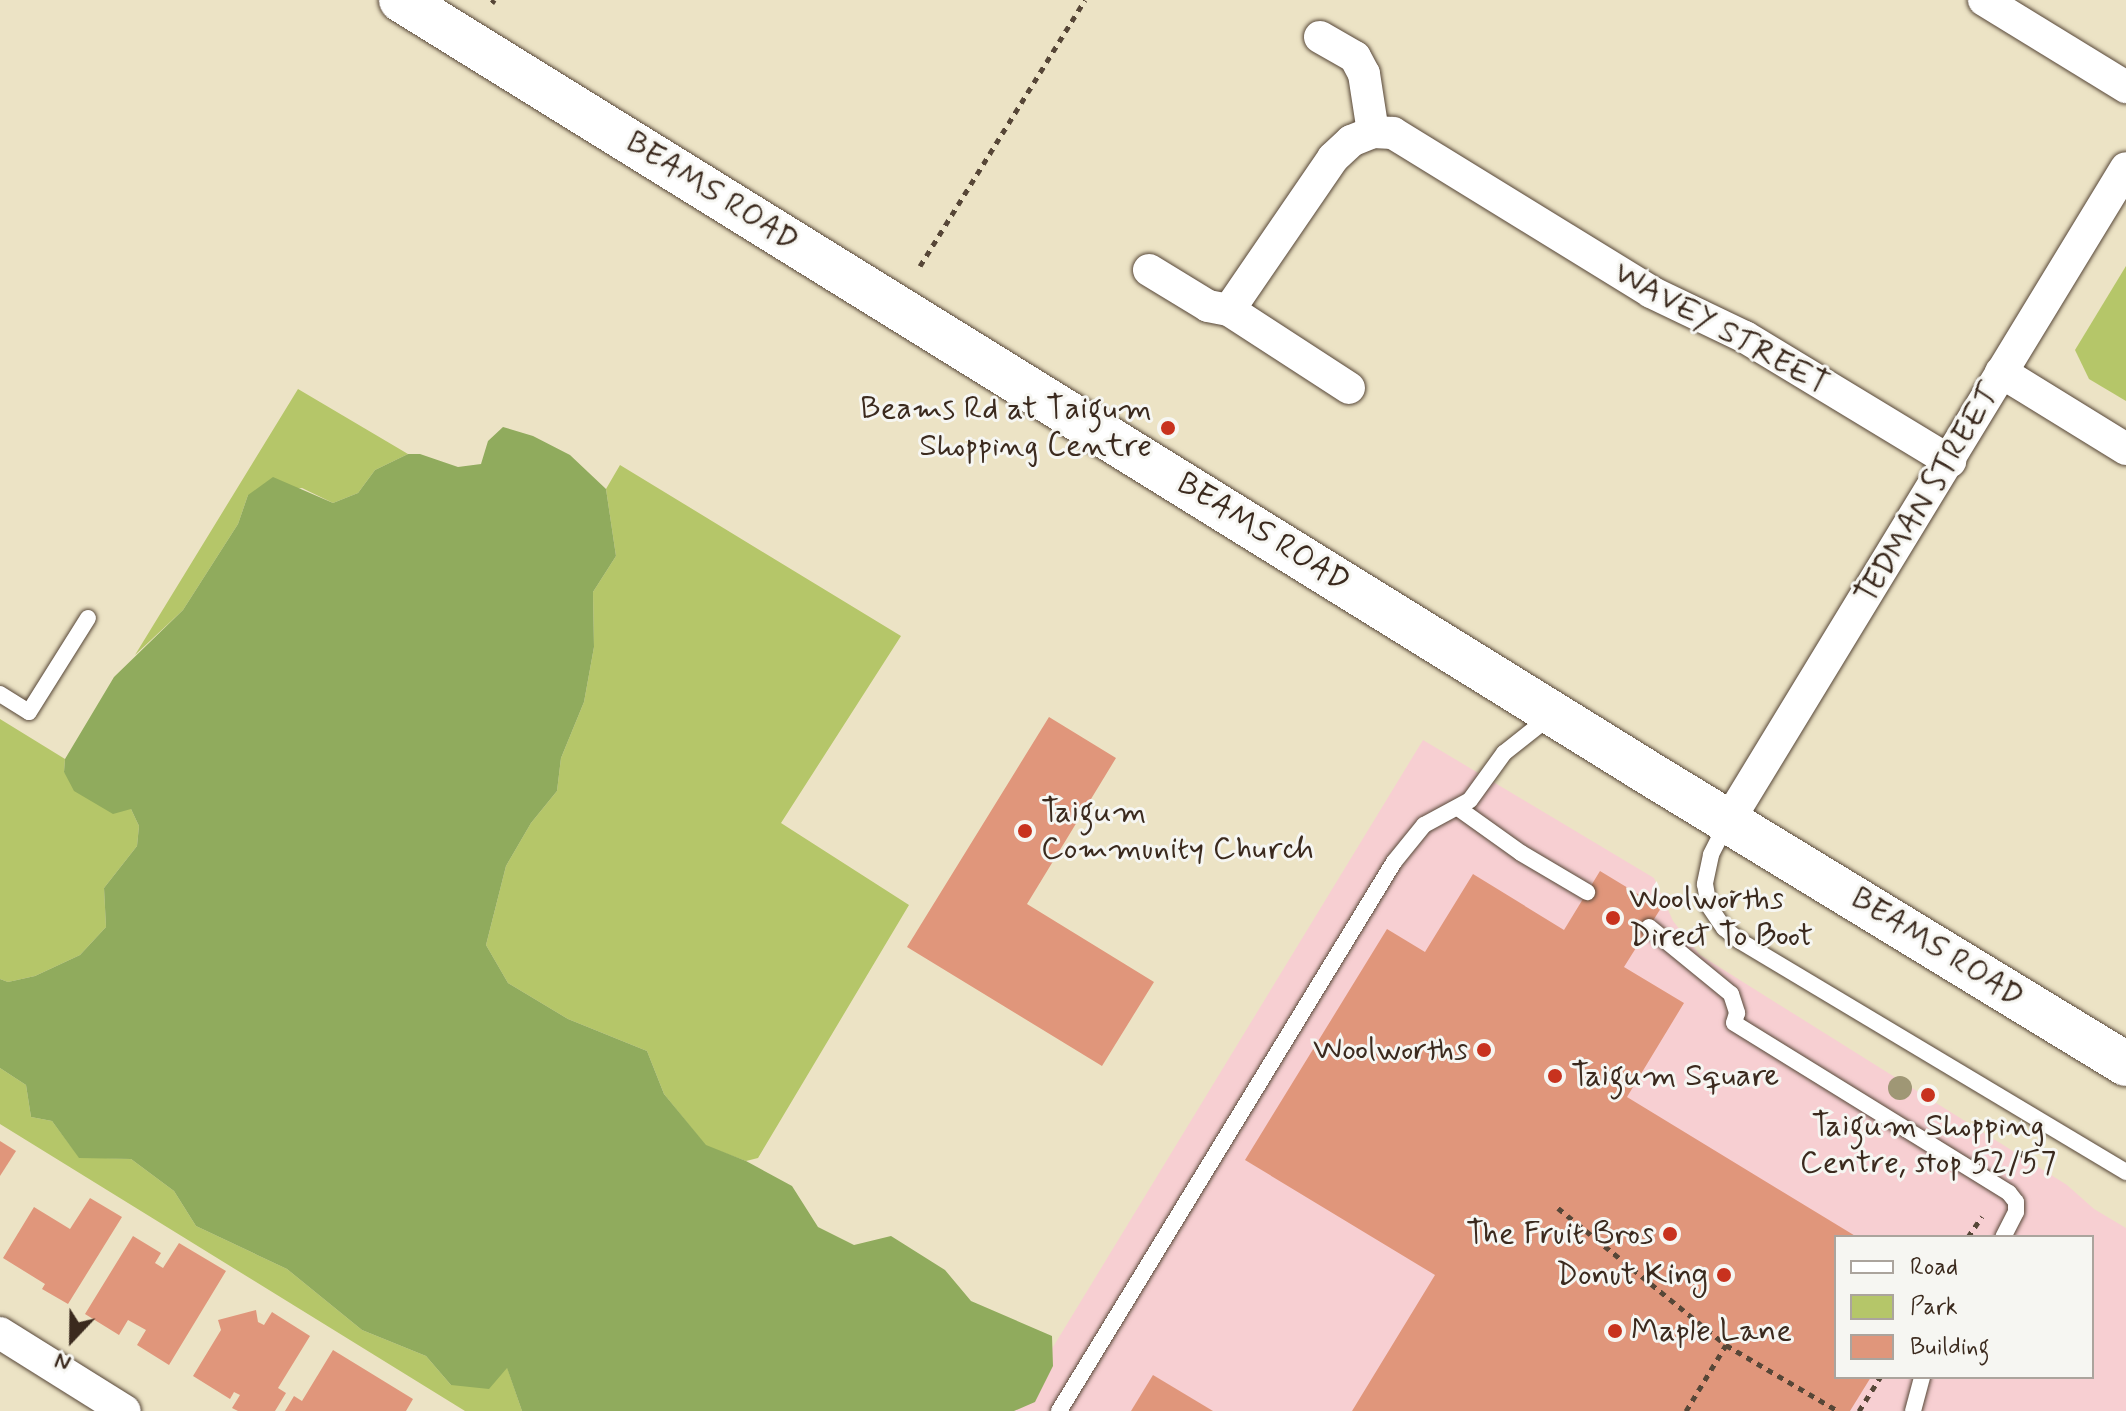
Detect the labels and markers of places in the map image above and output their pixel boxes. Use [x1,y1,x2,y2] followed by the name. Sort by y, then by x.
[857,391,1152,466] place label: Beams Rd at Taigum Shopping Centre
[1159,419,1177,437] marker: Beams Rd at Taigum Shopping Centre
[1041,794,1314,869] place label: Taigum Community Church
[1016,822,1034,840] marker: Taigum Community Church
[1629,881,1812,956] place label: Woolworths Direct To Boot
[1604,909,1622,927] marker: Woolworths Direct To Boot
[1313,1031,1468,1069] place label: Woolworths
[1475,1041,1493,1059] marker: Woolworths
[1571,1057,1779,1095] place label: Taigum Square
[1546,1067,1564,1085] marker: Taigum Square
[1919,1086,1937,1104] marker: Taigum Shopping Centre, stop 52/57
[1800,1108,2056,1183] place label: Taigum Shopping Centre, stop 52/57
[1460,1215,1654,1253] place label: The Fruit Bros
[1661,1225,1679,1243] marker: The Fruit Bros
[1556,1256,1708,1294] place label: Donut King
[1715,1266,1733,1284] marker: Donut King
[1631,1312,1788,1350] place label: Maple Lane
[1606,1322,1624,1340] marker: Maple Lane

